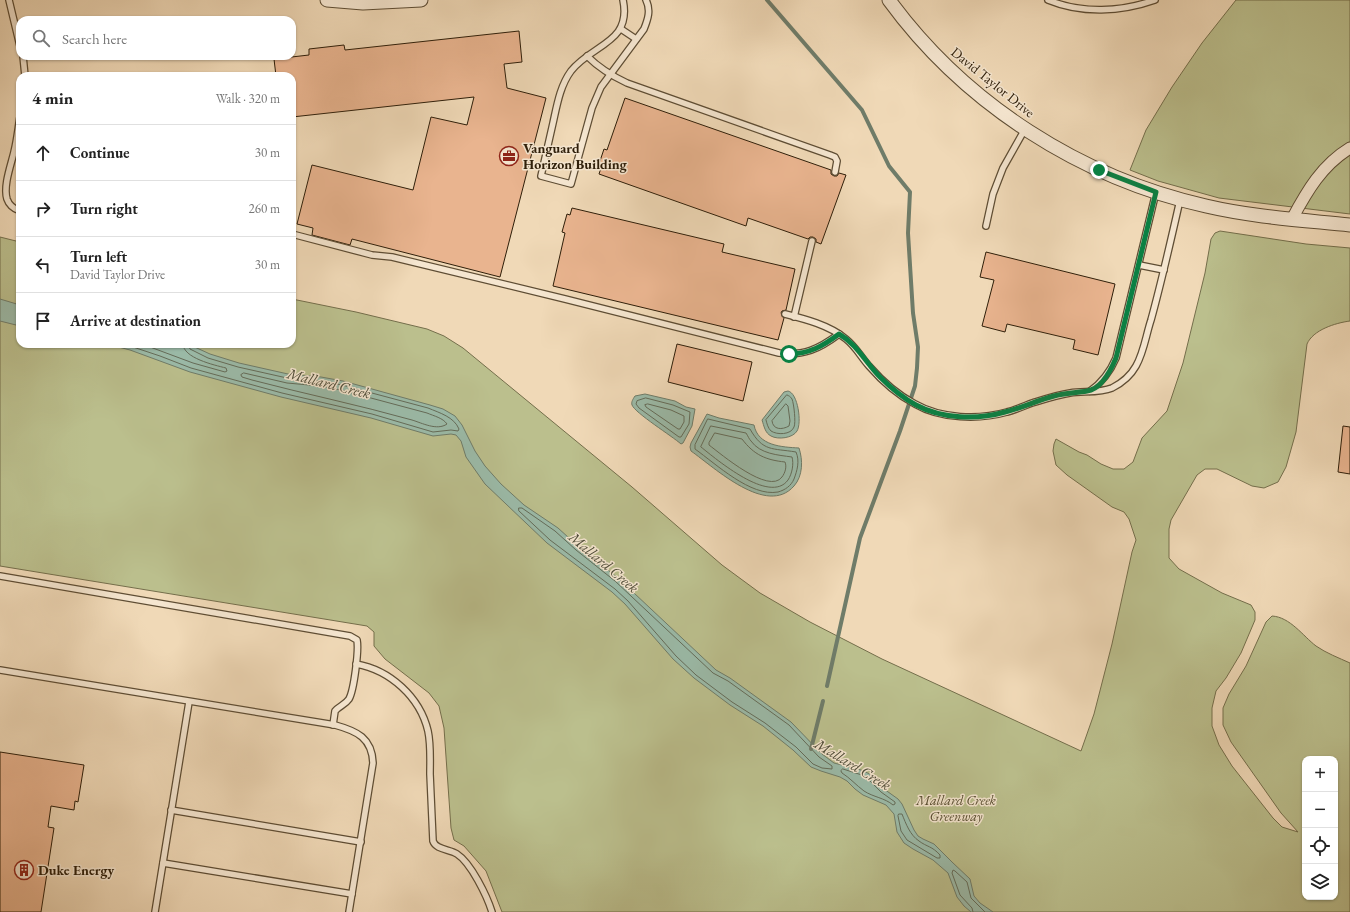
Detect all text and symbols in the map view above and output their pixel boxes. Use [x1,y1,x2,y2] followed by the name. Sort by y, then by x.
[16,16,296,60] search box
[30,27,52,49] icon: search
[62,29,127,48] text: Search here
[948,43,1039,122] street label: David Taylor Drive
[32,87,73,109] text: 4 min
[216,90,280,107] text: Walk · 320 m
[523,139,628,173] place label: Vanguard Horizon Building
[32,142,54,164] icon: ahead
[70,143,130,162] text: Continue
[255,144,280,161] text: 30 m
[498,145,520,167] office icon: Vanguard Horizon Building
[1090,161,1108,179] route end
[32,198,54,220] icon: right
[70,199,138,218] text: Turn right
[249,200,280,217] text: 260 m
[70,247,127,266] text: Turn left
[32,254,54,276] icon: left
[255,256,280,273] text: 30 m
[70,266,165,283] text: David Taylor Drive
[32,310,54,332] icon: arrive
[70,311,201,330] text: Arrive at destination
[780,345,798,363] route start
[284,363,373,403] water label: Mallard Creek
[564,527,643,597] water label: Mallard Creek
[811,733,895,794] water label: Mallard Creek
[1302,756,1338,900] map controls
[1302,756,1338,792] button: +
[915,791,997,825] park label: Mallard Creek Greenway
[1302,792,1338,828] button: −
[1302,828,1338,864] button: locate
[13,859,35,881] building icon: Duke Energy
[38,861,115,879] place label: Duke Energy
[1302,864,1338,900] button: layers

